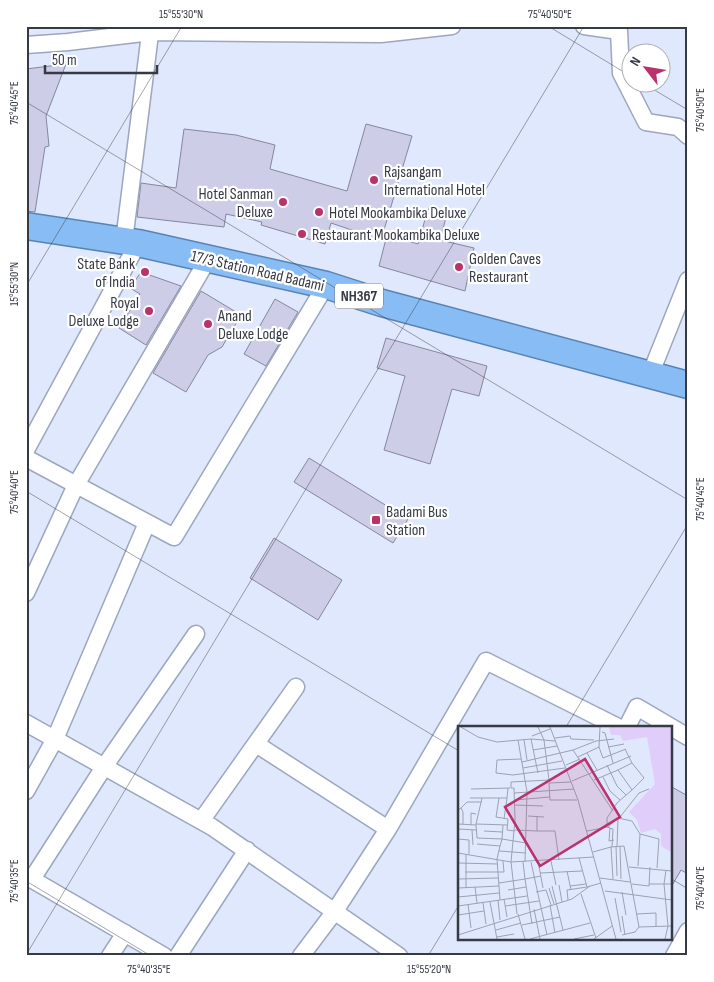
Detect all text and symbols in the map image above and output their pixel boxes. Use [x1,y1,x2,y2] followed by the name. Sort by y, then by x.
[159,7,203,22] text: 15°55'30"N
[528,7,572,22] text: 75°40'50"E
[45,42,158,74] scale bar
[622,42,672,92] north arrow
[52,51,77,70] text: 50 m
[626,54,644,69] text: N
[7,81,22,125] text: 75°40'45"E
[693,88,708,132] text: 75°40'50"E
[384,163,485,200] place label: Rajsangam International Hotel
[368,174,380,186] marker: Rajsangam International Hotel
[198,185,273,222] place label: Hotel Sanman Deluxe
[277,196,289,208] marker: Hotel Sanman Deluxe
[329,204,466,223] place label: Hotel Mookambika Deluxe
[313,206,325,218] marker: Hotel Mookambika Deluxe
[312,226,480,245] place label: Restaurant Mookambika Deluxe
[296,228,308,240] marker: Restaurant Mookambika Deluxe
[189,247,326,296] street label: 17/3 Station Road Badami
[469,250,541,287] place label: Golden Caves Restaurant
[77,255,135,292] place label: State Bank of India
[453,261,465,273] marker: Golden Caves Restaurant
[7,262,22,306] text: 15°55'30"N
[139,266,151,278] marker: State Bank of India
[335,284,383,308] road number: NH367
[69,294,139,331] place label: Royal Deluxe Lodge
[143,305,155,317] marker: Royal Deluxe Lodge
[217,307,288,344] place label: Anand Deluxe Lodge
[202,318,214,330] marker: Anand Deluxe Lodge
[7,470,22,514] text: 75°40'40"E
[693,477,708,521] text: 75°40'45"E
[386,503,448,540] place label: Badami Bus Station
[370,514,382,526] marker: Badami Bus Station
[458,726,672,940] inset map
[7,859,22,903] text: 75°40'35"E
[693,866,708,910] text: 75°40'40"E
[127,962,171,977] text: 75°40'35"E
[407,962,451,977] text: 15°55'20"N

